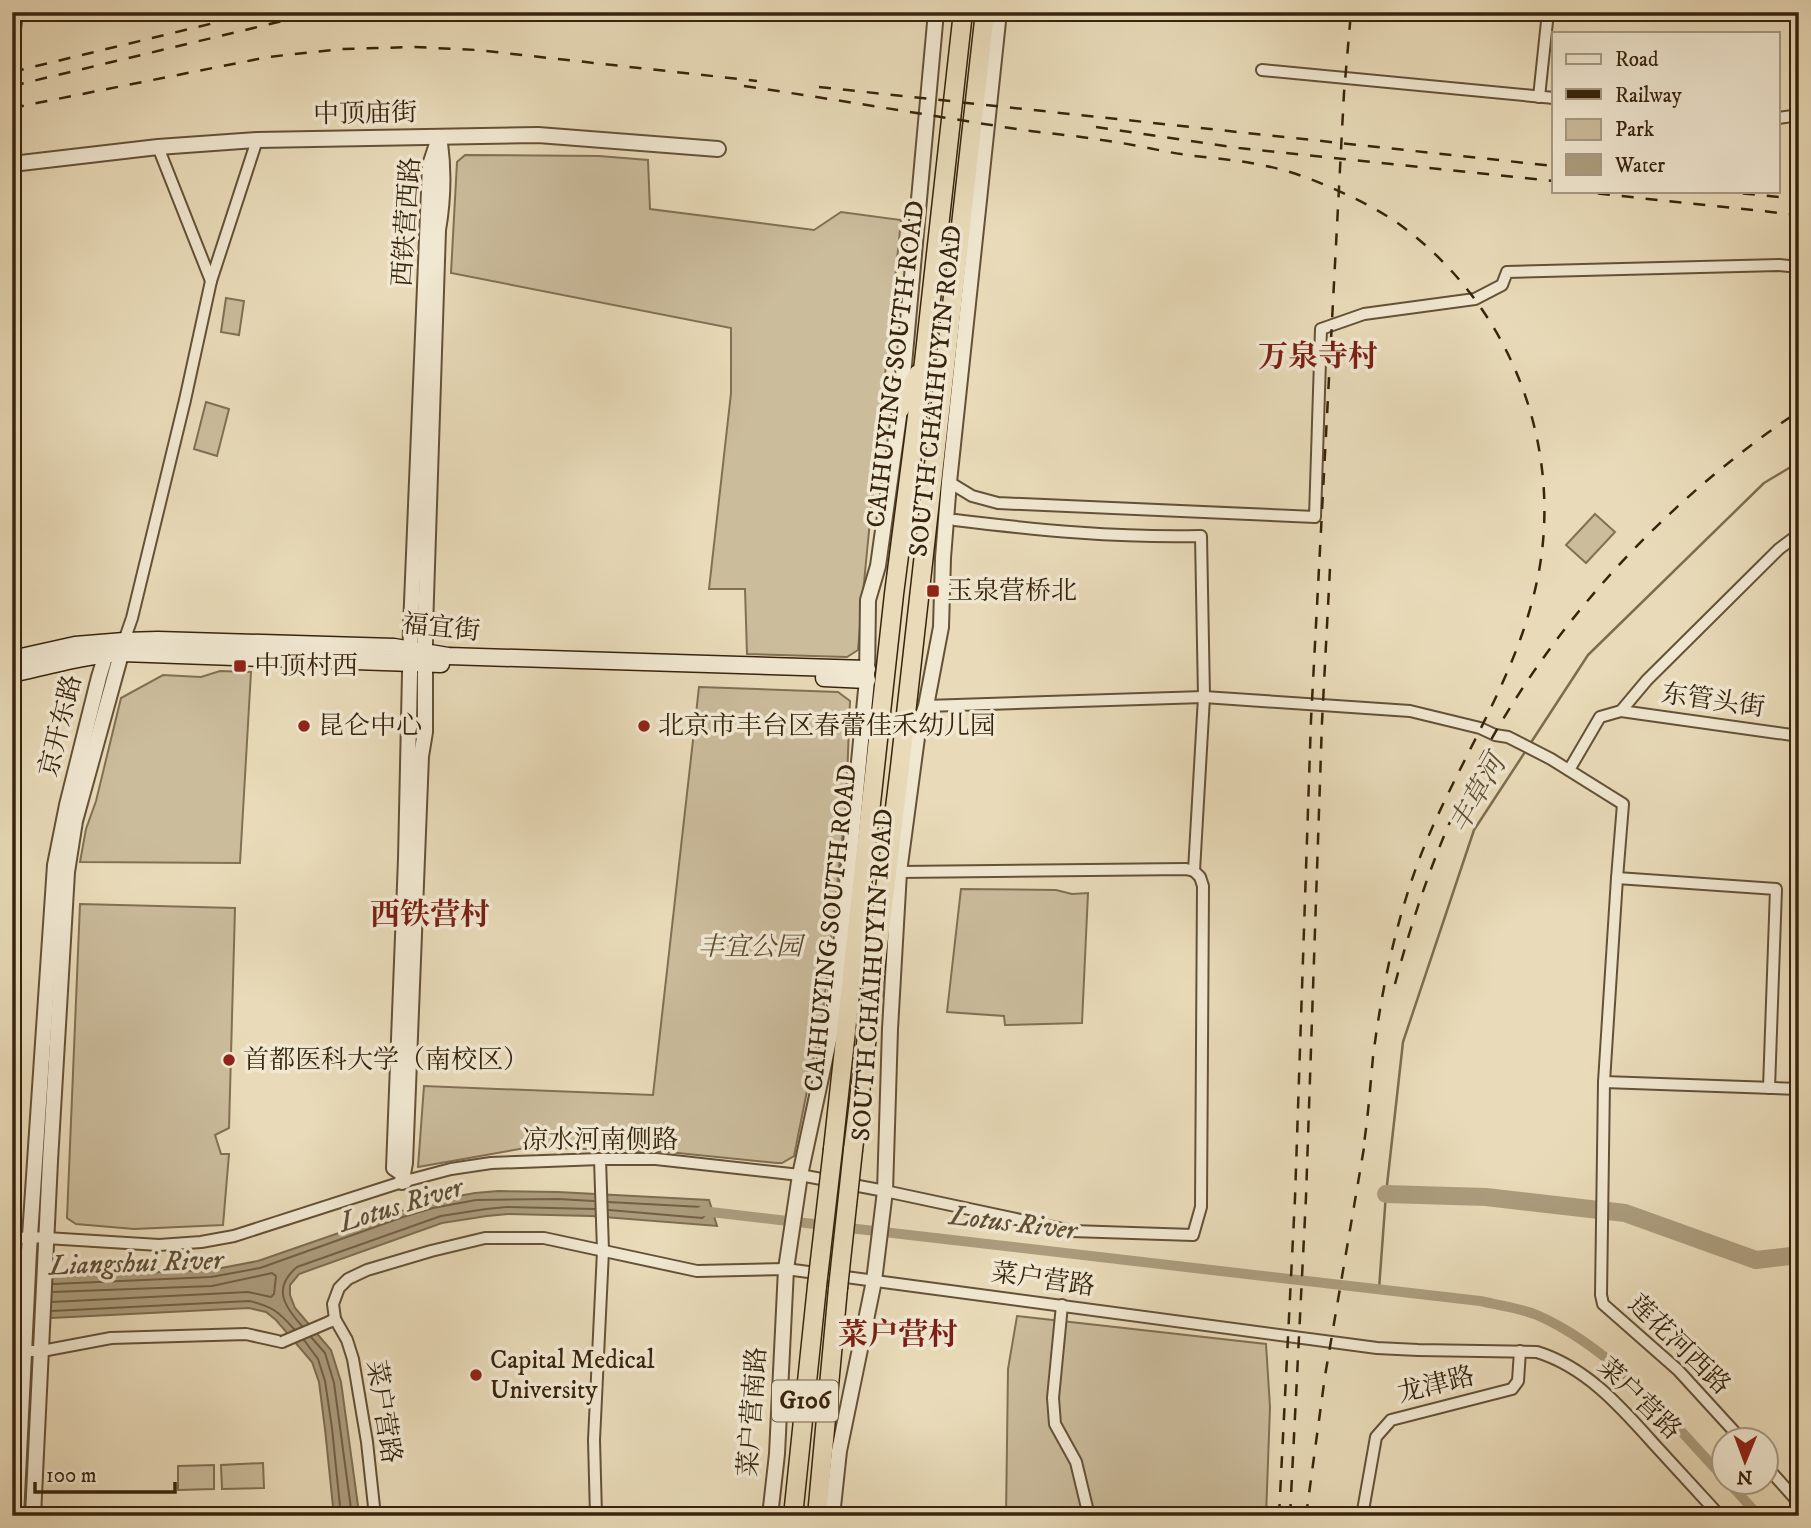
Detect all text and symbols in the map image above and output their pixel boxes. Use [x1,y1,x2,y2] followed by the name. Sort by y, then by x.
[1552,32,1780,192] legend
[1615,47,1659,73] text: Road
[1615,83,1683,109] text: Railway
[313,97,417,131] street label: 中顶庙街
[1615,117,1655,143] text: Park
[1614,153,1665,179] text: Water
[386,156,428,288] street label: 西铁营西路
[860,199,932,529] street label: CAIHUYING SOUTH ROAD
[902,224,970,558] street label: SOUTH CHAIHUYIN ROAD
[1258,339,1378,376] district label: 万泉寺村
[947,575,1077,608] place label: 玉泉营桥北
[925,583,941,599] marker: 玉泉营桥北
[400,608,482,648] street label: 福宜街
[254,650,358,683] place label: 中顶村西
[232,658,248,674] marker: 中顶村西
[32,672,90,780] street label: 京开东路
[1659,677,1767,725] street label: 东管头街
[318,710,422,743] place label: 昆仑中心
[658,710,996,743] place label: 北京市丰台区春蕾佳禾幼儿园
[296,718,312,734] marker: 昆仑中心
[636,718,652,734] marker: 北京市丰台区春蕾佳禾幼儿园
[1442,745,1517,839] water label: 丰草河
[797,762,865,1094] street label: CAIHUYING SOUTH ROAD
[845,808,901,1142] street label: SOUTH CHAIHUYIN ROAD
[370,897,490,934] district label: 西铁营村
[698,931,806,964] park label: 丰宜公园
[243,1044,529,1077] place label: 首都医科大学（南校区）
[221,1052,237,1068] marker: 首都医科大学（南校区）
[522,1124,678,1157] street label: 凉水河南侧路
[333,1169,469,1241] water label: Lotus River
[946,1198,1080,1248] water label: Lotus River
[47,1242,225,1284] water label: Liangshui River
[989,1256,1097,1304] street label: 菜户营路
[1621,1288,1737,1402] street label: 莲花河西路
[838,1317,958,1354] district label: 菜户营村
[490,1344,655,1407] place label: Capital Medical University
[732,1346,774,1478] street label: 菜户营南路
[1590,1351,1688,1447] street label: 菜户营路
[359,1358,407,1466] street label: 菜户营路
[1394,1360,1478,1410] street label: 龙津路
[468,1367,484,1383] marker: Capital Medical University
[772,1380,838,1422] road number: G106
[1710,1426,1780,1496] north arrow
[35,1451,175,1495] scale bar
[46,1463,97,1489] text: 100 m
[1736,1465,1753,1488] text: N

